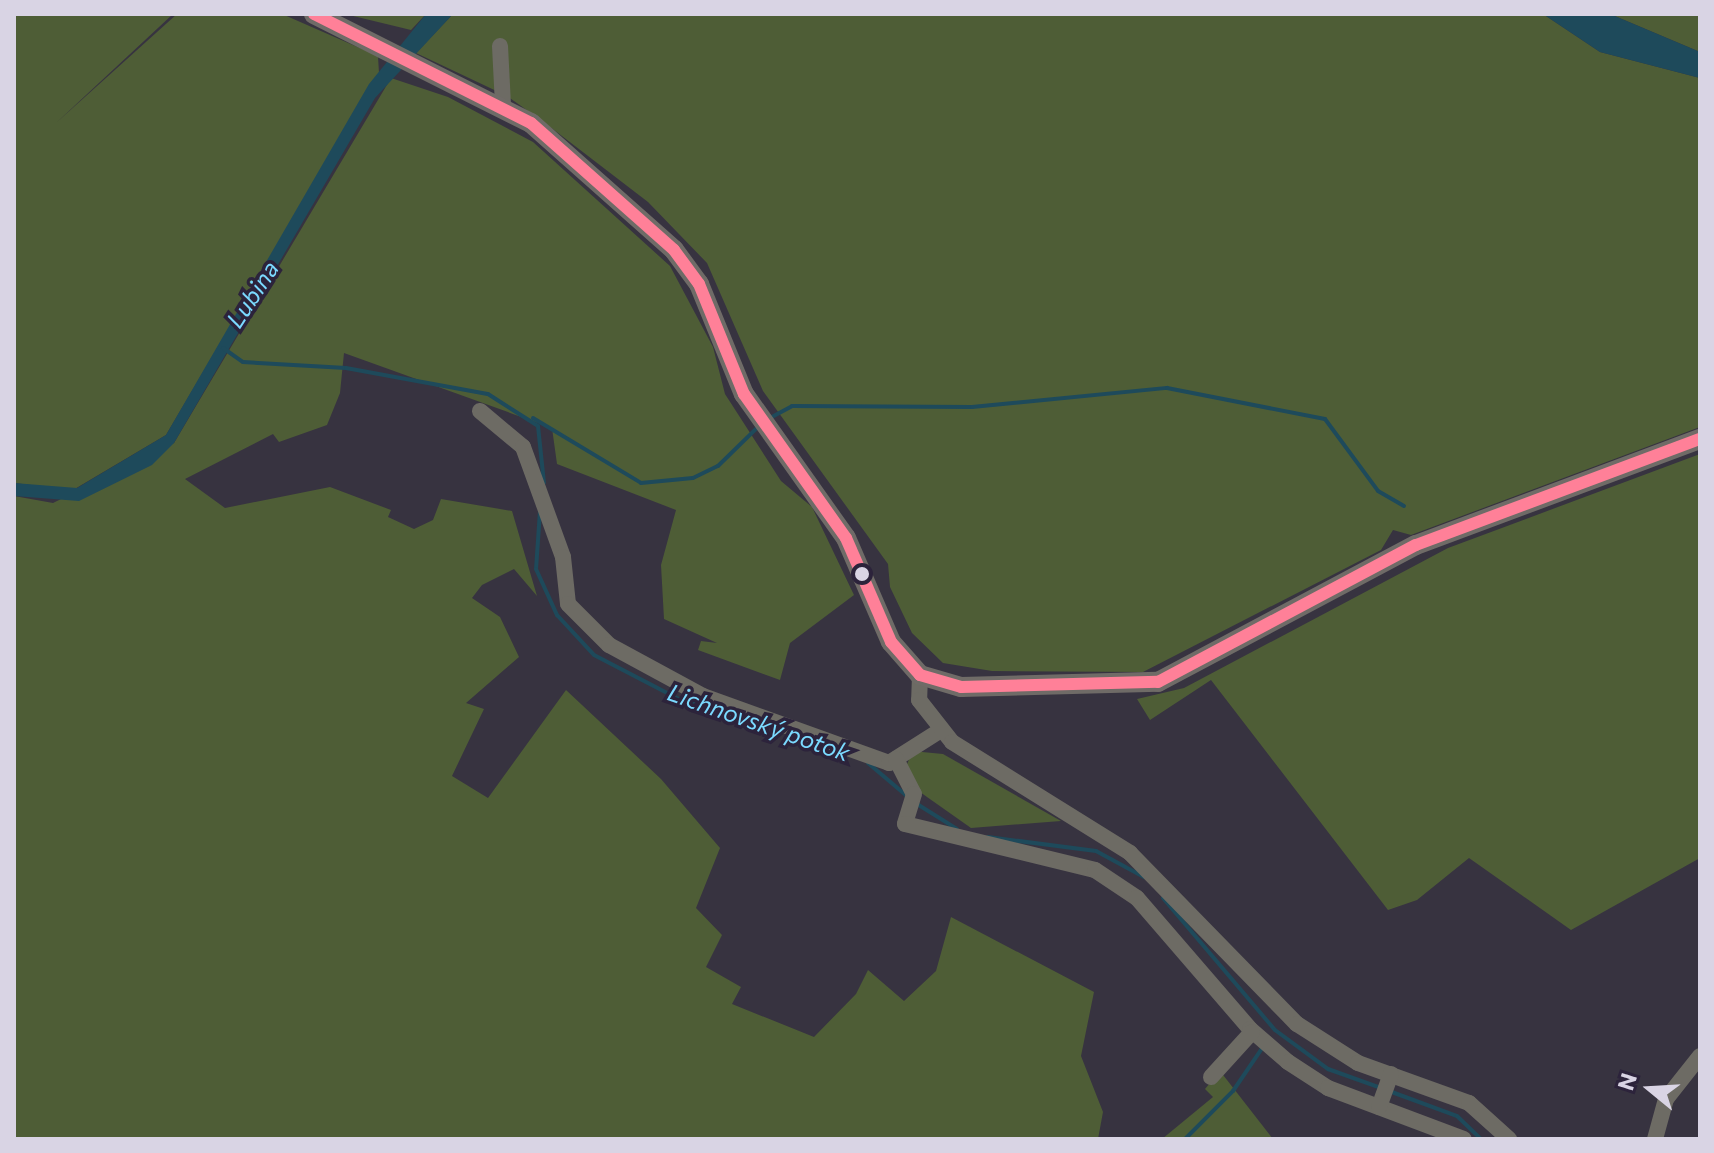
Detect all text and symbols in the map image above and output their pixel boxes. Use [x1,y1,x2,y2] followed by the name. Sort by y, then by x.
[220,255,284,333] water label: Lubina
[854,566,870,582] unlabelled marker
[664,677,854,767] water label: Lichnovský potok
[1610,1049,1690,1129] north arrow
[1611,1069,1642,1093] text: N

